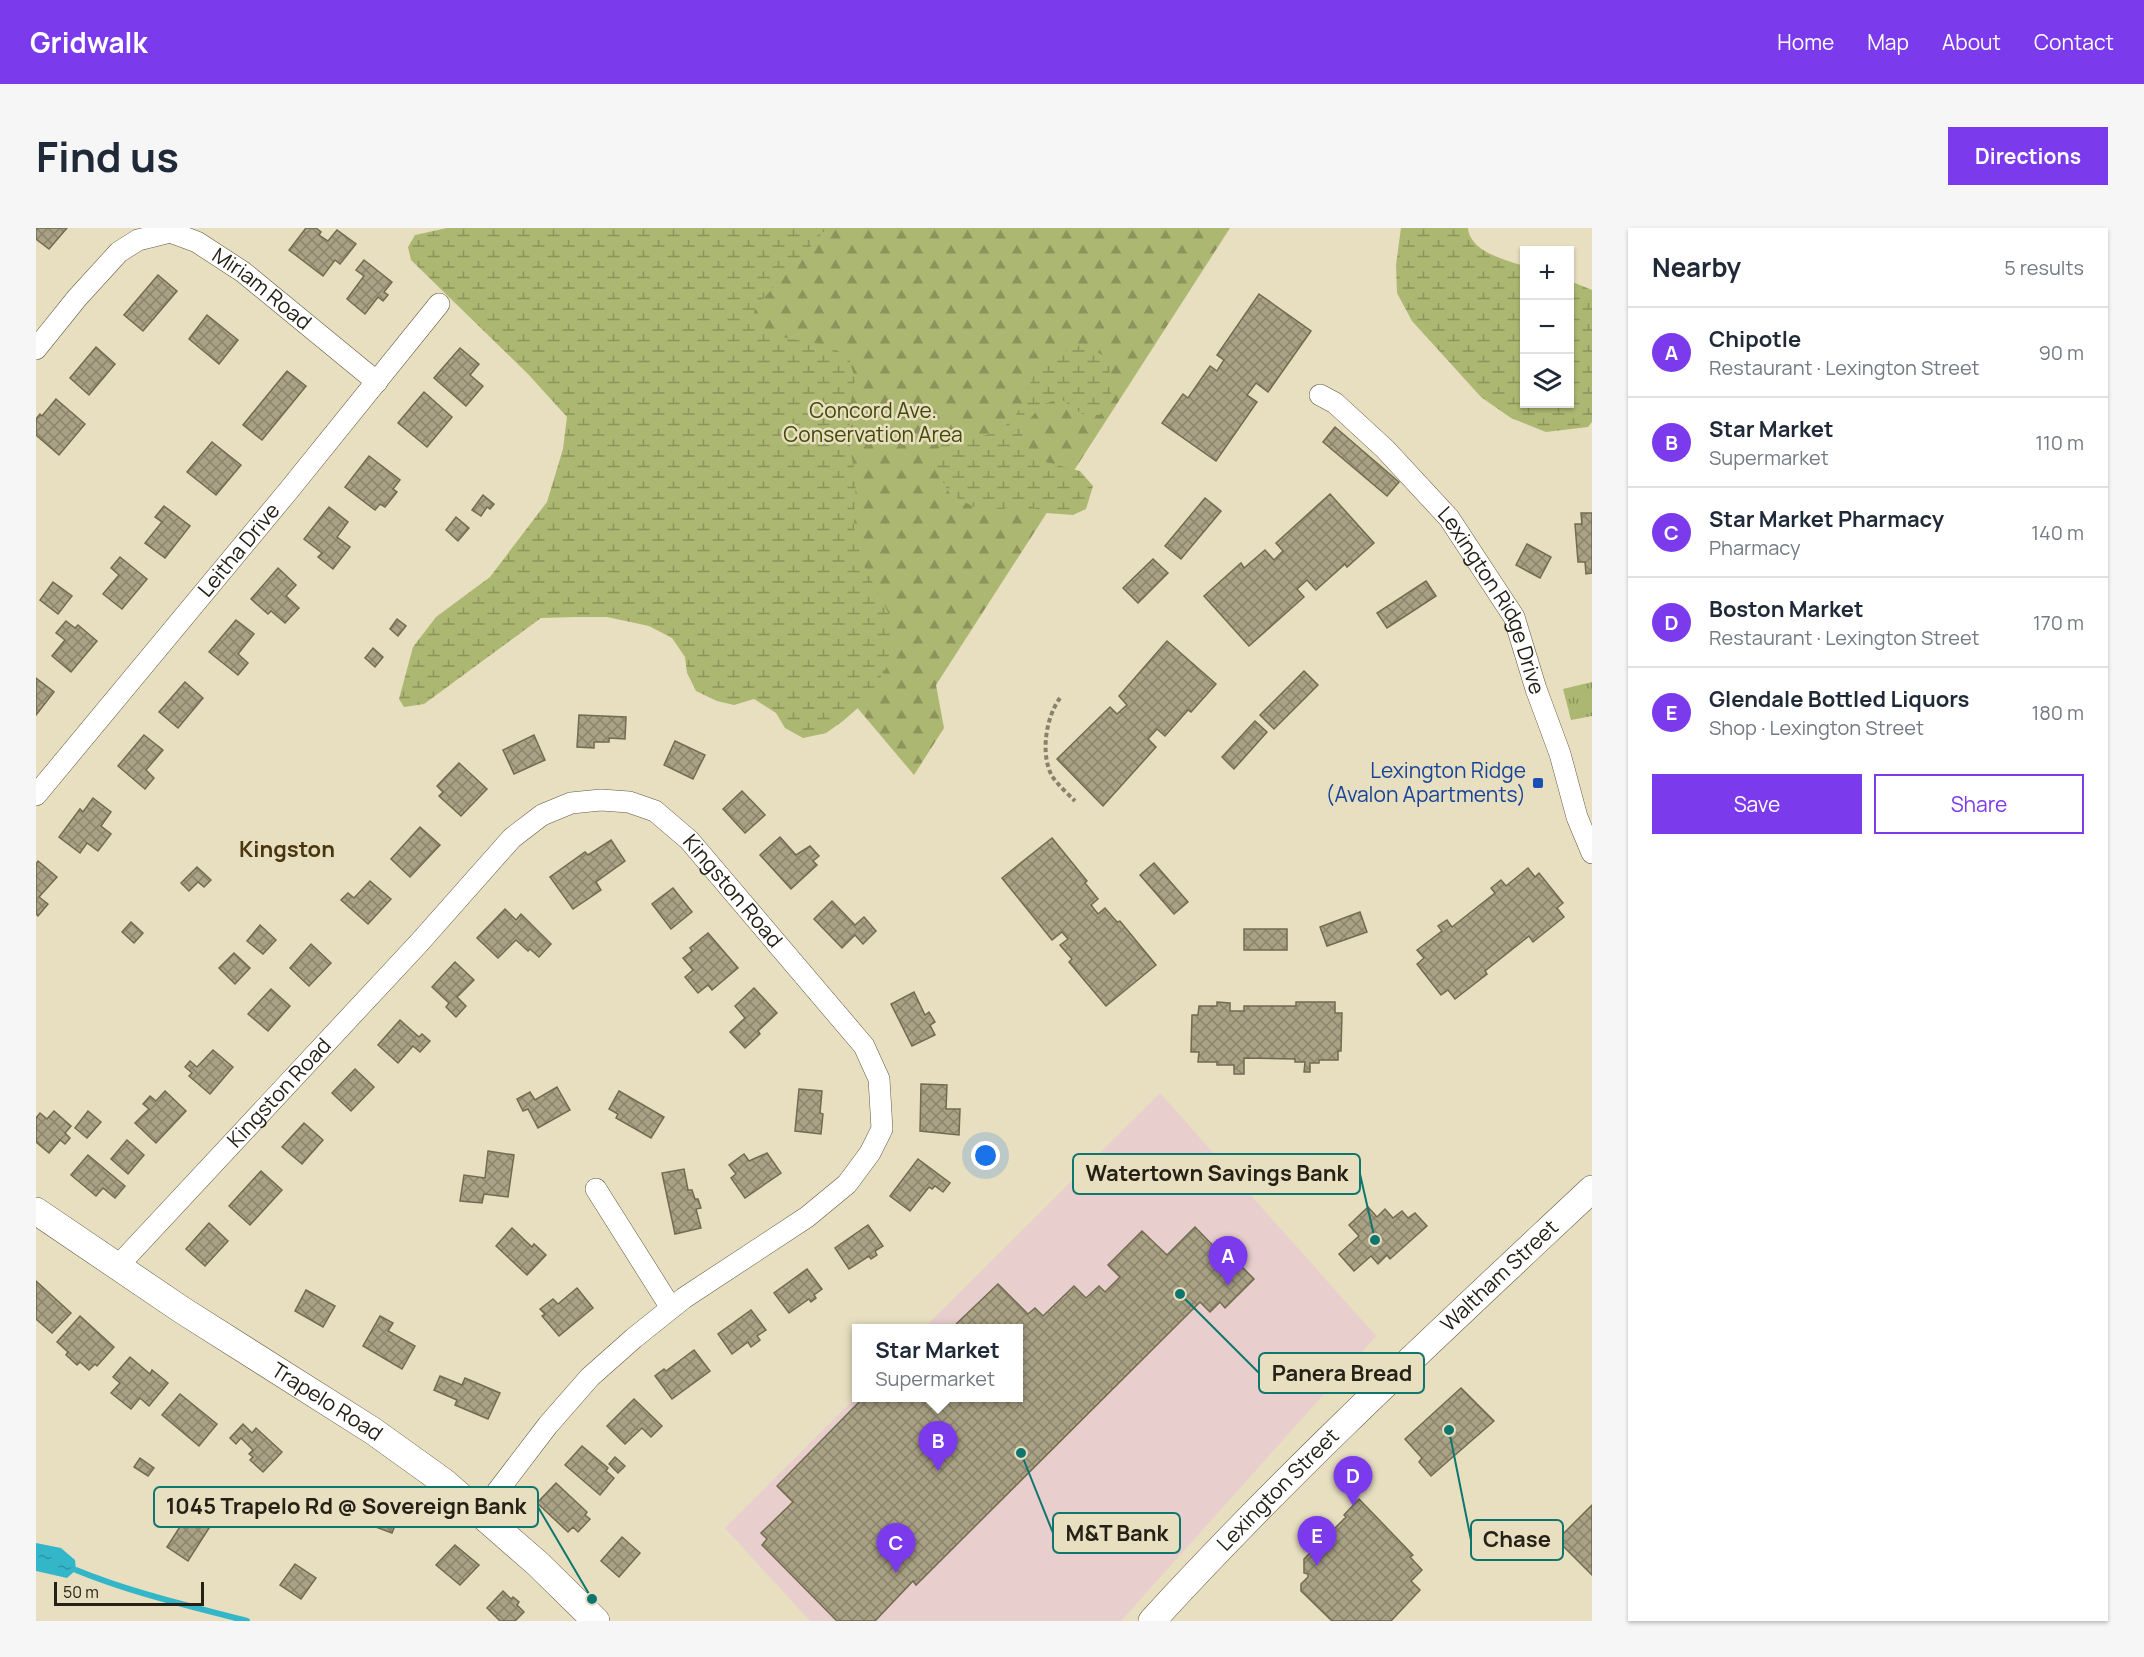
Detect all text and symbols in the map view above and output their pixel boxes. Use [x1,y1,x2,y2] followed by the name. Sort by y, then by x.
[30,23,147,61] text: Gridwalk
[1777,28,1834,56] text: Home
[1867,28,1909,56] text: Map
[1942,28,2001,56] text: About
[2034,28,2114,56] text: Contact
[36,127,179,185] text: Find us
[1948,127,2108,185] button: Directions
[207,241,318,336] street label: Miriam Road
[1520,246,1574,408] map controls
[1520,246,1574,300] button: +
[1652,249,1741,285] text: Nearby
[2004,254,2084,281] text: 5 results
[1520,300,1574,354] button: −
[1709,324,1801,354] text: Chipotle
[1665,339,1678,366] text: A
[2038,339,2084,366] text: 90 m
[1520,354,1574,408] button: layers
[1709,354,1980,381] text: Restaurant · Lexington Street
[783,396,963,448] park label: Concord Ave. Conservation Area
[1709,414,1834,444] text: Star Market
[1665,429,1678,456] text: B
[2035,429,2084,456] text: 110 m
[1709,444,1829,471] text: Supermarket
[191,497,285,602] street label: Leitha Drive
[1432,500,1552,697] street label: Lexington Ridge Drive
[1709,504,1944,534] text: Star Market Pharmacy
[1664,519,1679,546] text: C
[2031,519,2084,546] text: 140 m
[1709,534,1801,561] text: Pharmacy
[1709,594,1863,624] text: Boston Market
[1664,609,1679,636] text: D
[2033,609,2084,636] text: 170 m
[1709,624,1980,651] text: Restaurant · Lexington Street
[1709,684,1970,714] text: Glendale Bottled Liquors
[1666,699,1677,726] text: E
[2031,699,2084,726] text: 180 m
[1709,714,1924,741] text: Shop · Lexington Street
[1326,756,1526,808] place label: Lexington Ridge (Avalon Apartments)
[1652,774,1862,834] button: Save
[1874,774,2084,834] button: Share
[1531,776,1545,790] marker: Lexington Ridge (Avalon Apartments)
[677,828,789,953] street label: Kingston Road
[239,834,335,864] district label: Kingston
[220,1031,337,1153] street label: Kingston Road
[971,1141,1000,1170] your location
[1073,1154,1360,1194] callout: Watertown Savings Bank
[1086,1158,1350,1188] text: Watertown Savings Bank
[1434,1213,1564,1337] street label: Waltham Street
[1208,1236,1248,1286] pin: A
[852,1324,1023,1402] popup
[875,1335,1000,1365] text: Star Market
[1259,1353,1424,1393] callout: Panera Bread
[267,1355,389,1447] street label: Trapelo Road
[1272,1358,1412,1388] text: Panera Bread
[875,1365,995,1392] text: Supermarket
[918,1422,958,1471] pin: B
[1210,1422,1345,1557] street label: Lexington Street
[1334,1456,1372,1506] pin: D
[154,1487,538,1527] callout: 1045 Trapelo Rd @ Sovereign Bank
[166,1491,527,1521] text: 1045 Trapelo Rd @ Sovereign Bank
[1053,1513,1180,1553] callout: M&T Bank
[1298,1516,1336,1566] pin: E
[1066,1518,1170,1548] text: M&T Bank
[1471,1520,1563,1560] callout: Chase
[876,1524,916,1573] pin: C
[1483,1524,1551,1554] text: Chase
[54,1579,204,1606] scale bar
[63,1581,99,1603] text: 50 m

